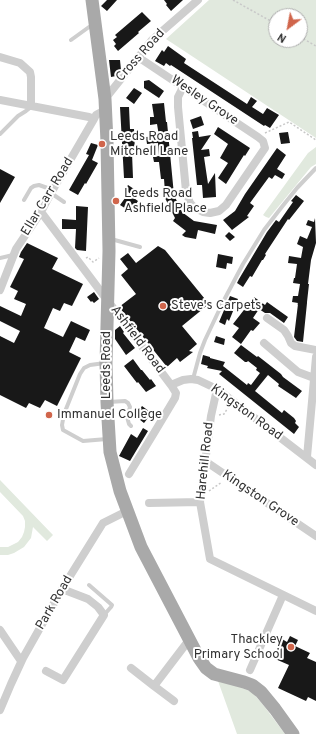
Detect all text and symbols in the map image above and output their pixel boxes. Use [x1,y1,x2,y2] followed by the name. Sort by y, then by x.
[268,8,308,48] north arrow
[113,26,169,86] street label: Cross Road
[275,29,289,45] text: N
[167,73,241,129] street label: Wesley Grove
[110,129,188,160] place label: Leeds Road Mitchell Lane
[97,139,107,149] marker: Leeds Road Mitchell Lane
[19,155,77,239] street label: Ellar Carr Road
[124,186,207,217] place label: Leeds Road Ashfield Place
[111,196,121,206] marker: Leeds Road Ashfield Place
[171,298,261,314] place label: Steve's Carpets
[158,301,168,311] marker: Steve's Carpets
[106,303,168,377] street label: Ashfield Road
[99,331,115,399] street label: Leeds Road
[207,382,285,444] street label: Kingston Road
[57,407,162,423] place label: Immanuel College
[44,410,54,420] marker: Immanuel College
[194,421,218,501] street label: Harehill Road
[219,468,301,530] street label: Kingston Grove
[33,573,77,633] street label: Park Road
[194,632,283,663] place label: Thackley Primary School
[286,642,296,652] marker: Thackley Primary School

